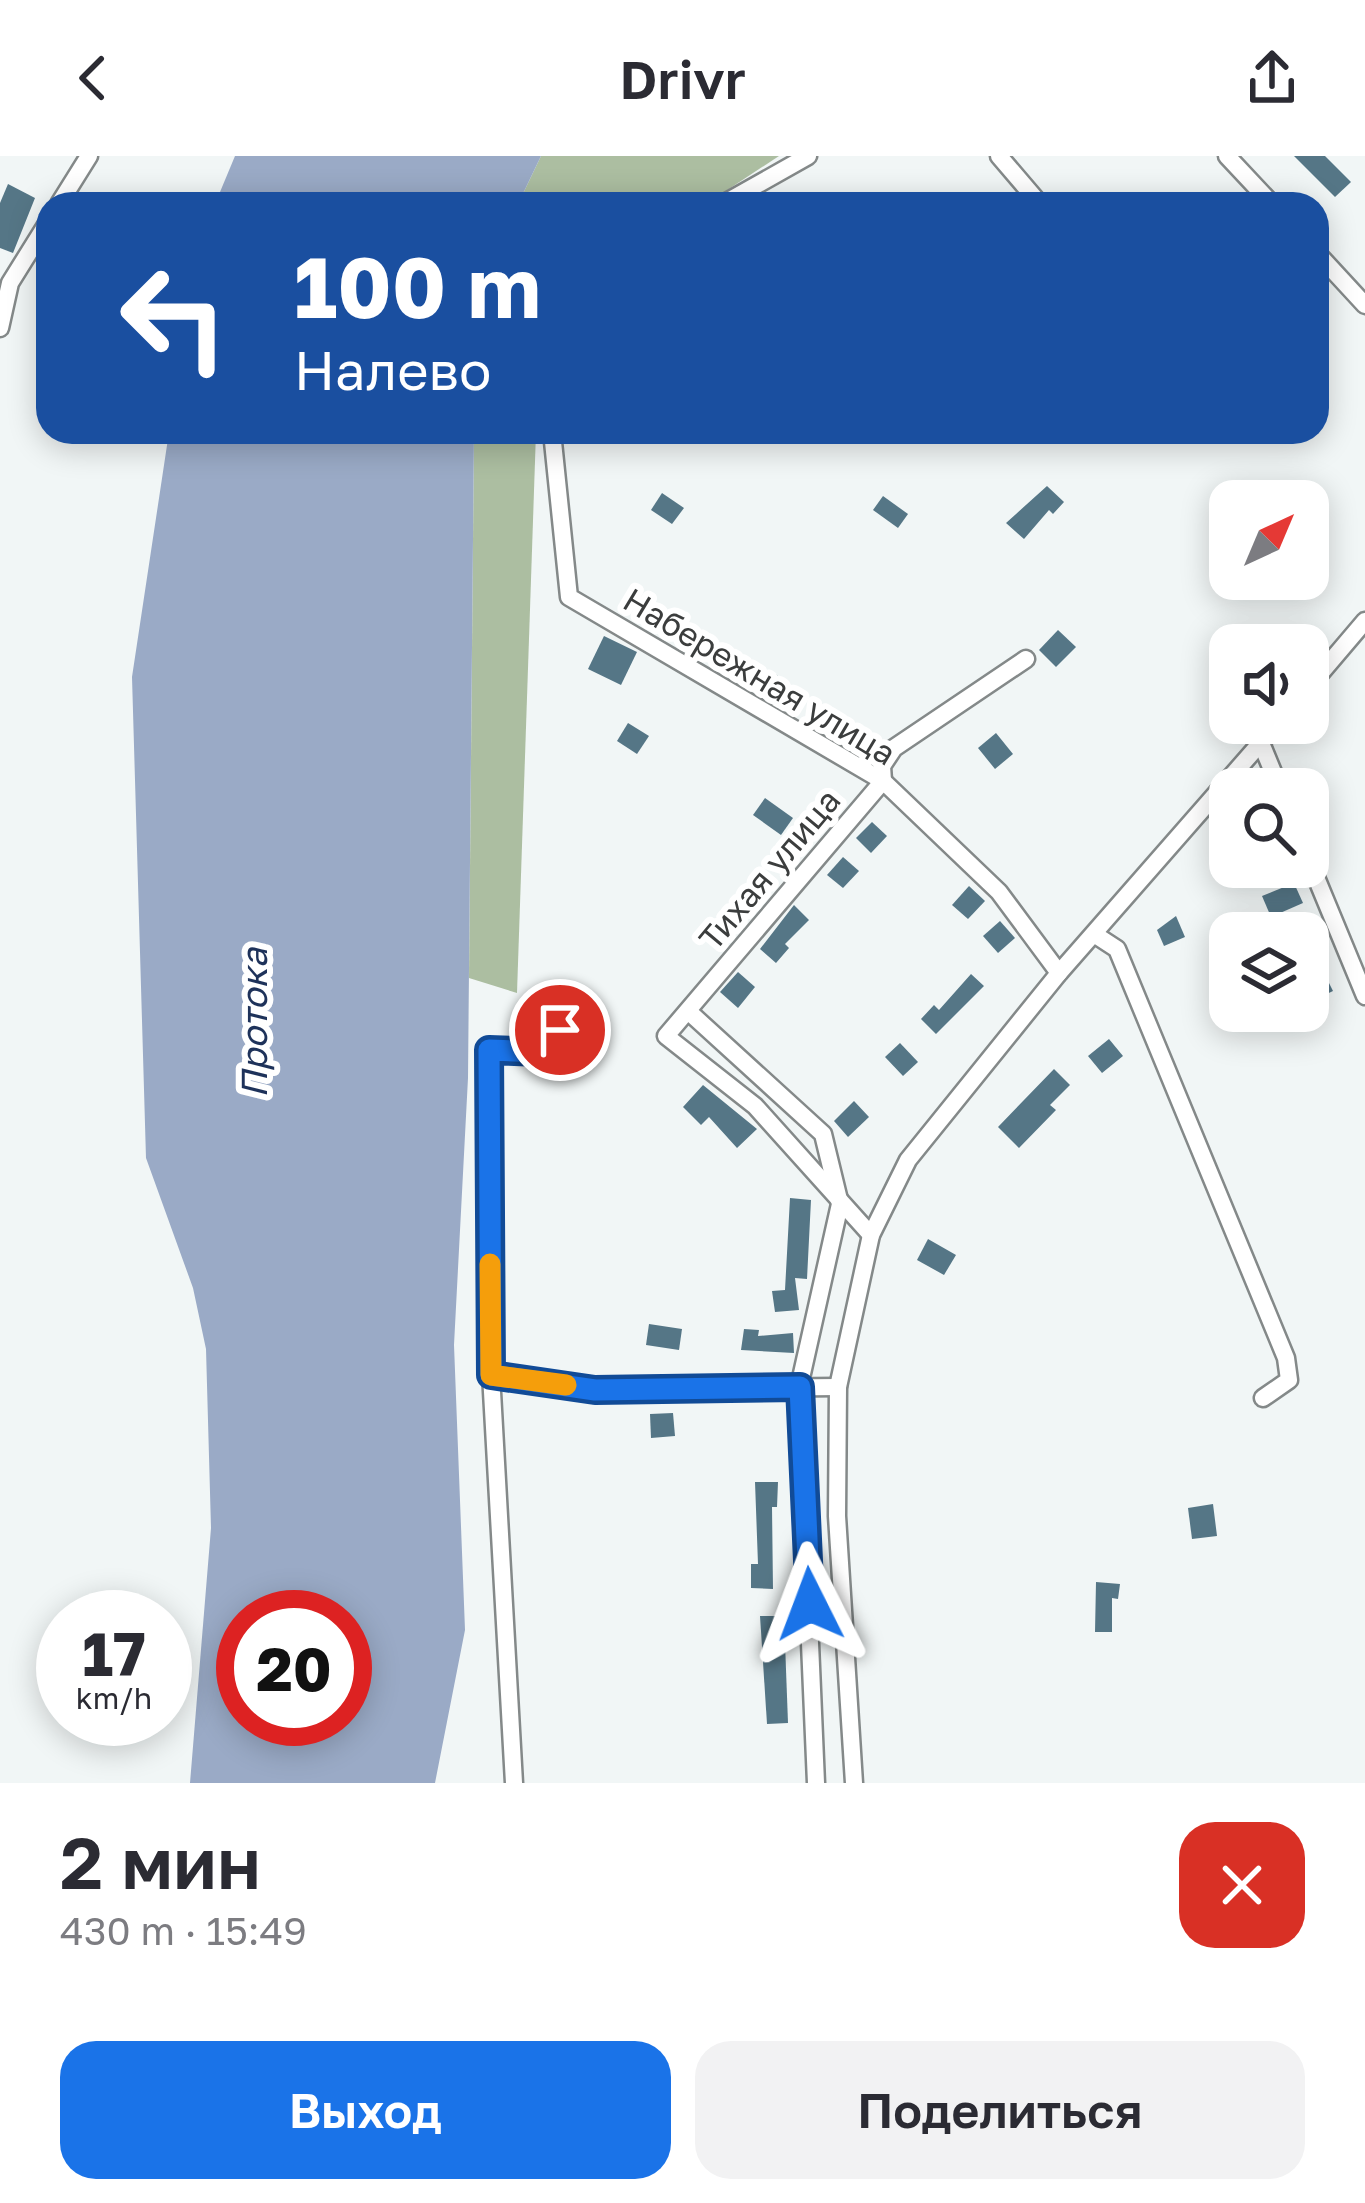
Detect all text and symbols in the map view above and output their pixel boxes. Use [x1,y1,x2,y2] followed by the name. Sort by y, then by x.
[60,45,126,111] icon: back
[1239,45,1305,111] icon: share
[619,46,746,111] text: Drivr
[294,236,541,336] text: 100 m
[96,240,252,396] icon: left
[294,337,491,402] text: Налево
[1209,480,1329,600] north arrow
[1209,480,1329,1032] map controls
[617,579,903,773] street label: Набережная улица
[1209,624,1329,744] button: sound
[1209,768,1329,888] button: search
[690,781,848,957] street label: Тихая улица
[1209,912,1329,1032] button: layers
[232,946,275,1098] water label: Протока
[509,979,611,1081] pin
[527,997,593,1063] icon: arrive
[747,1541,873,1667] position arrow
[216,1590,372,1746] speed limit sign: 20
[82,1617,146,1689] text: 17
[76,1680,152,1716] text: km/h
[60,1818,261,1905] text: 2 мин
[1179,1822,1305,1948] button: close
[60,1907,307,1954] text: 430 m · 15:49
[60,2041,671,2179] button: Выход
[695,2041,1305,2179] button: Поделиться

